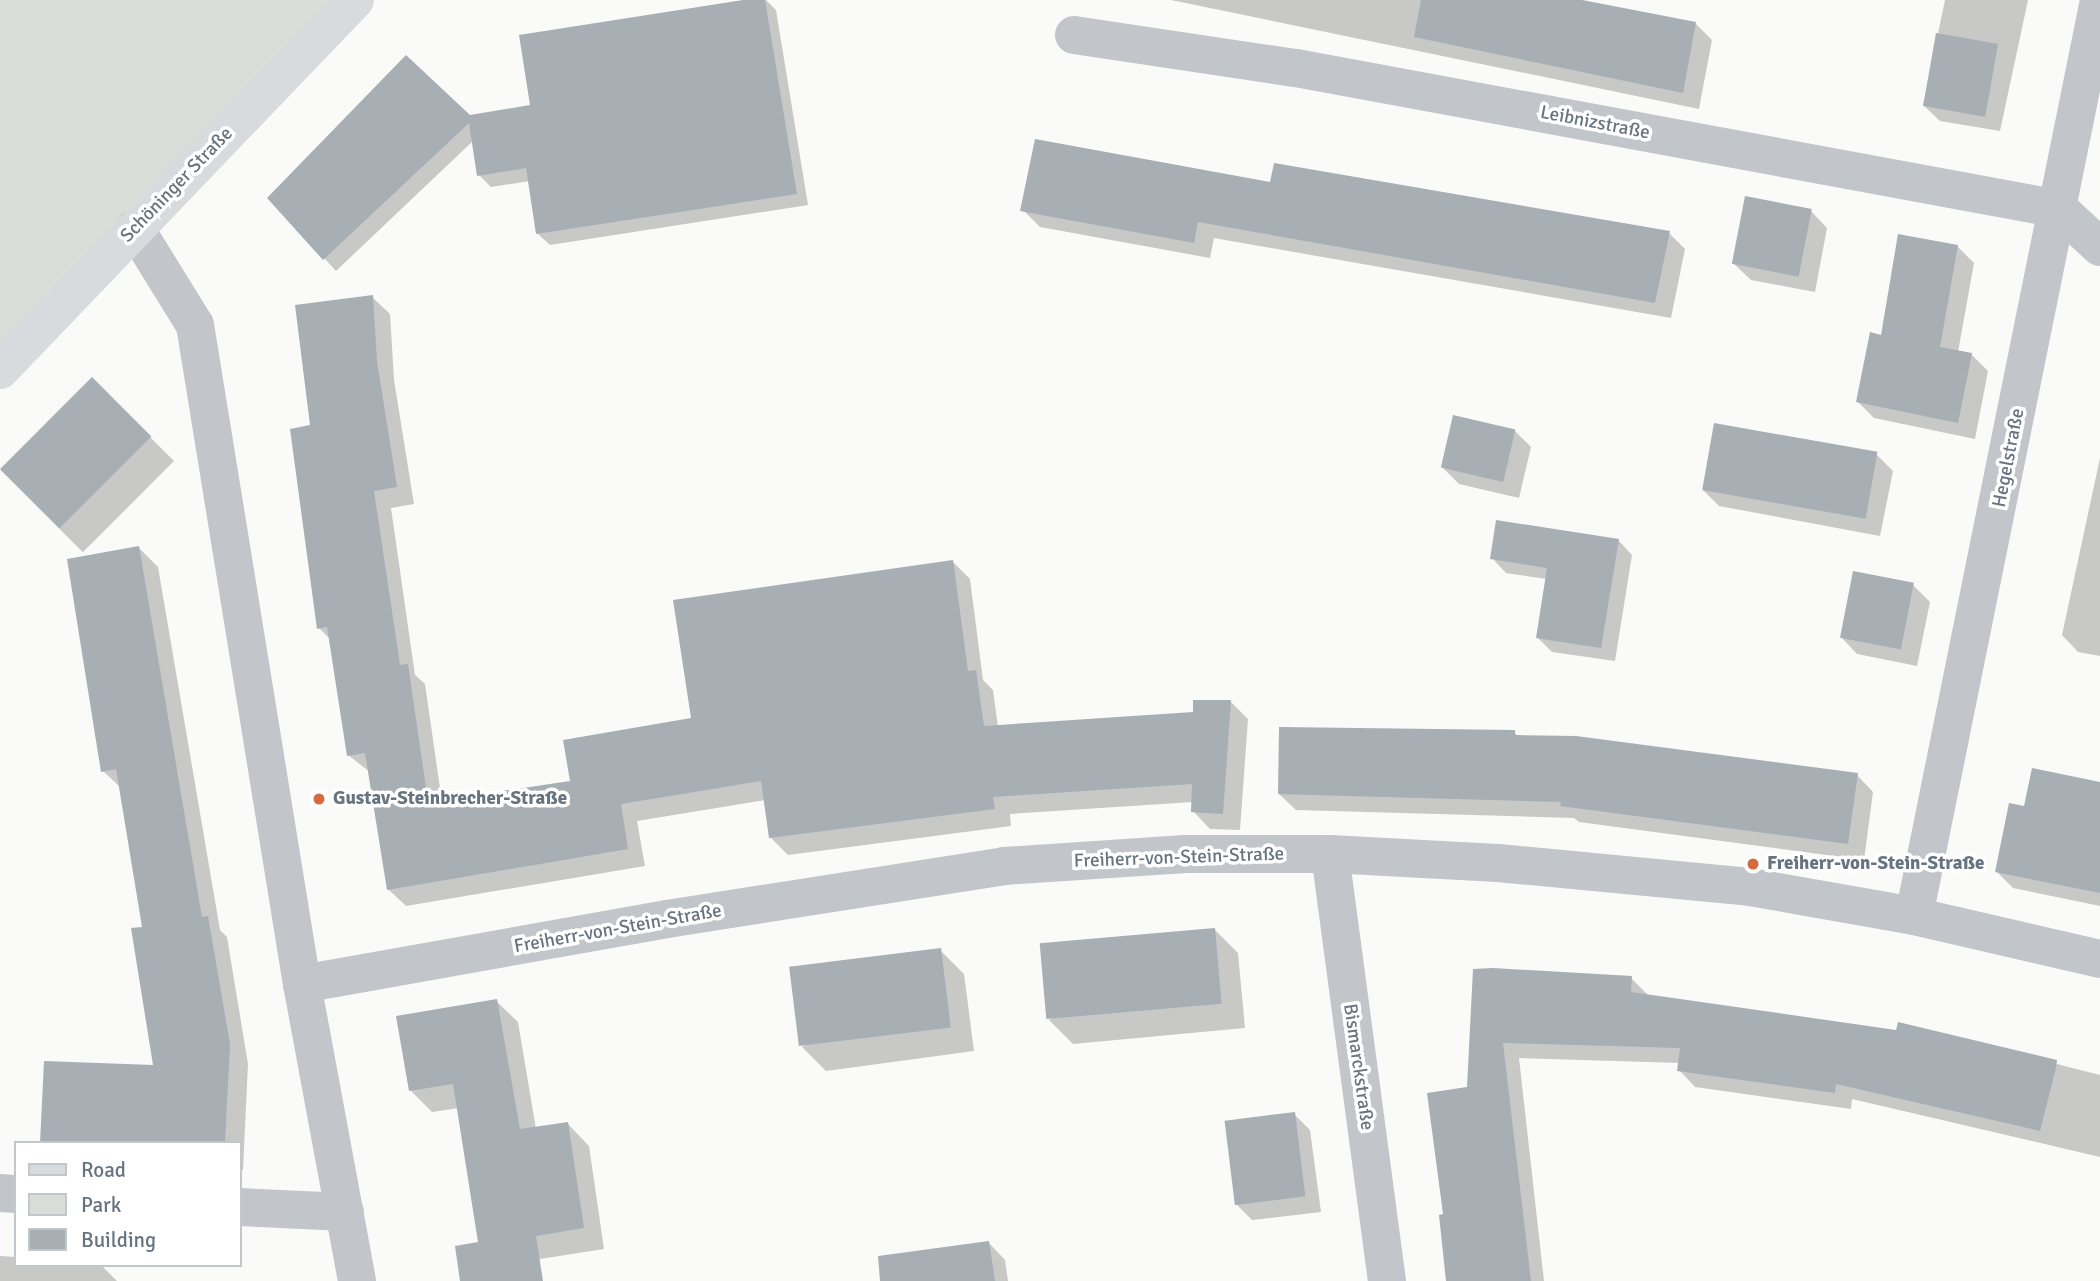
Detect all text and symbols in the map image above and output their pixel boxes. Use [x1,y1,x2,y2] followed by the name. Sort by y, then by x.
[1538,101,1652,145] street label: Leibnizstraße
[116,123,238,247] street label: Schöninger Straße
[1988,407,2030,509] street label: Hegelstraße
[333,788,567,810] place label: Gustav-Steinbrecher-Straße
[311,791,327,807] marker: Gustav-Steinbrecher-Straße
[1073,843,1285,873] street label: Freiherr-von-Stein-Straße
[1767,853,1984,875] place label: Freiherr-von-Stein-Straße
[1745,856,1761,872] marker: Freiherr-von-Stein-Straße
[512,900,724,958] street label: Freiherr-von-Stein-Straße
[1338,1002,1378,1132] street label: Bismarckstraße
[14,1141,242,1267] legend
[81,1157,126,1183] text: Road
[81,1192,121,1218] text: Park
[81,1227,156,1253] text: Building

